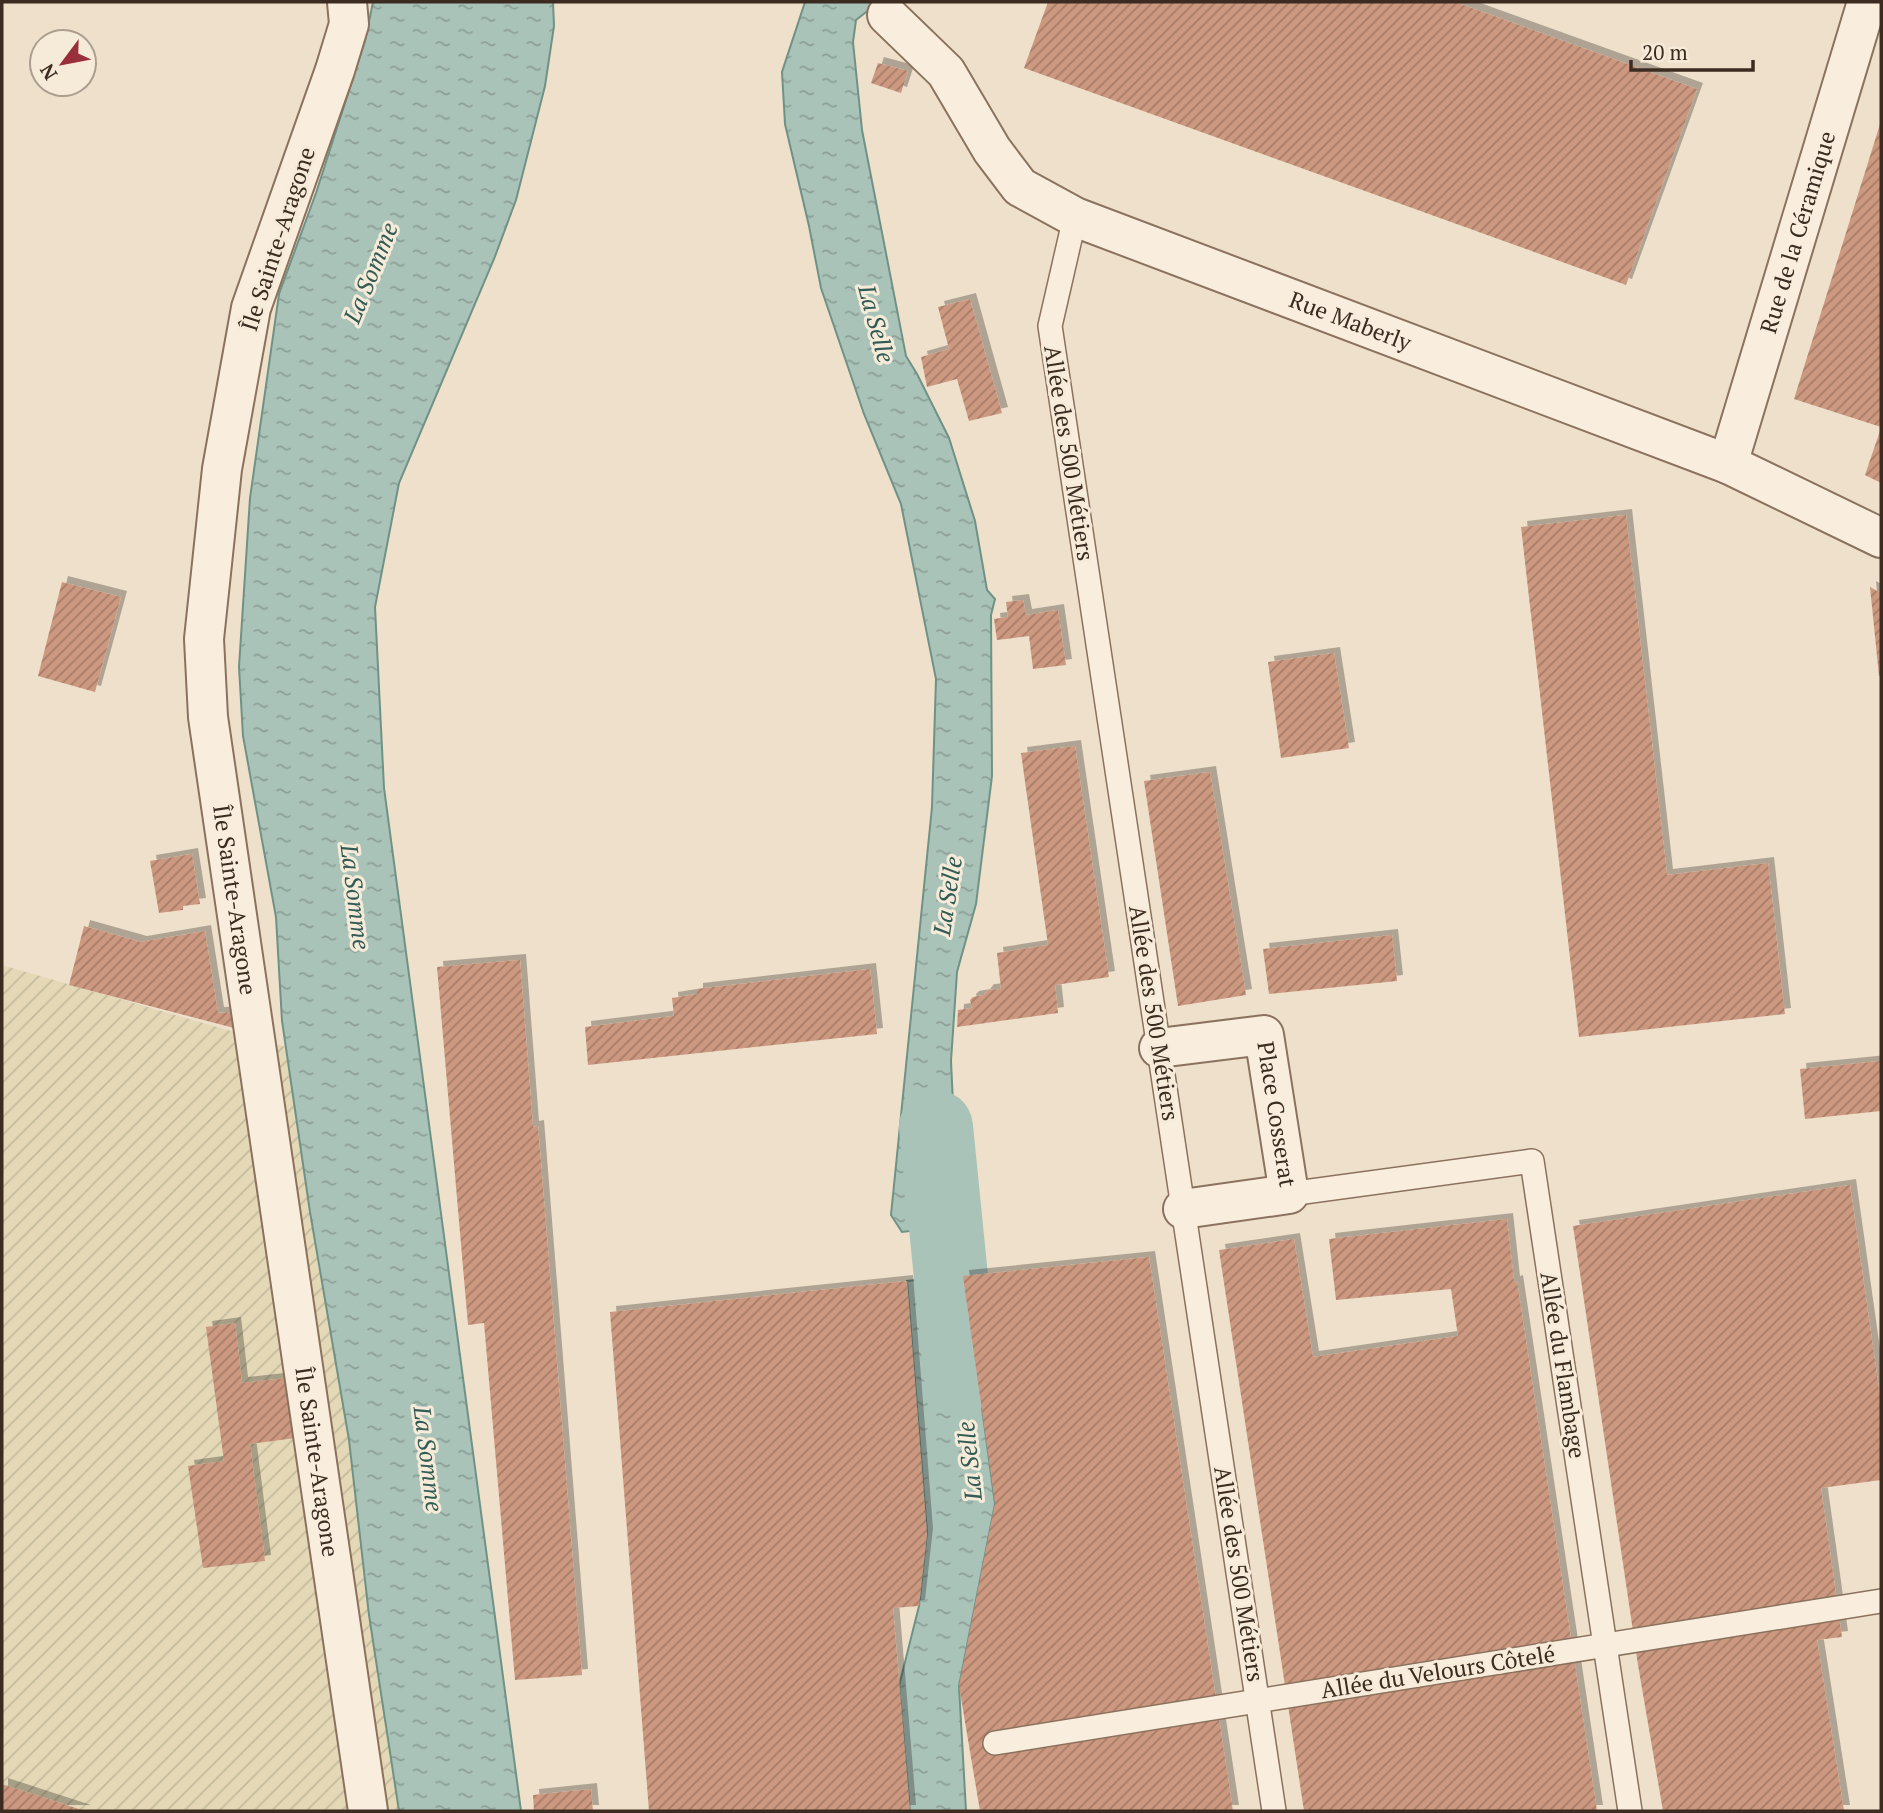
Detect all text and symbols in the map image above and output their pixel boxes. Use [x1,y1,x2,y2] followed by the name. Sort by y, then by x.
[28,28,98,98] north arrow
[1631,28,1754,72] scale bar
[1642,38,1688,66] text: 20 m
[33,59,63,85] text: N
[1752,127,1842,337] street label: Rue de la Céramique
[233,143,322,335] street label: Île Sainte-Aragone
[335,218,405,329] water label: La Somme
[851,280,903,366] water label: La Selle
[1285,284,1416,358] street label: Rue Maberly
[1037,343,1102,563] street label: Allée des 500 Métiers
[206,803,264,997] street label: Île Sainte-Aragone
[334,841,378,951] water label: La Somme
[925,854,969,939] water label: La Selle
[1122,903,1187,1123] street label: Allée des 500 Métiers
[1250,1039,1304,1190] street label: Place Cosserat
[1533,1269,1594,1460] street label: Allée du Flambage
[288,1365,347,1559] street label: Île Sainte-Aragone
[407,1403,451,1513] water label: La Somme
[949,1420,989,1503] water label: La Selle
[1207,1464,1272,1684] street label: Allée des 500 Métiers
[1318,1638,1557,1705] street label: Allée du Velours Côtelé

